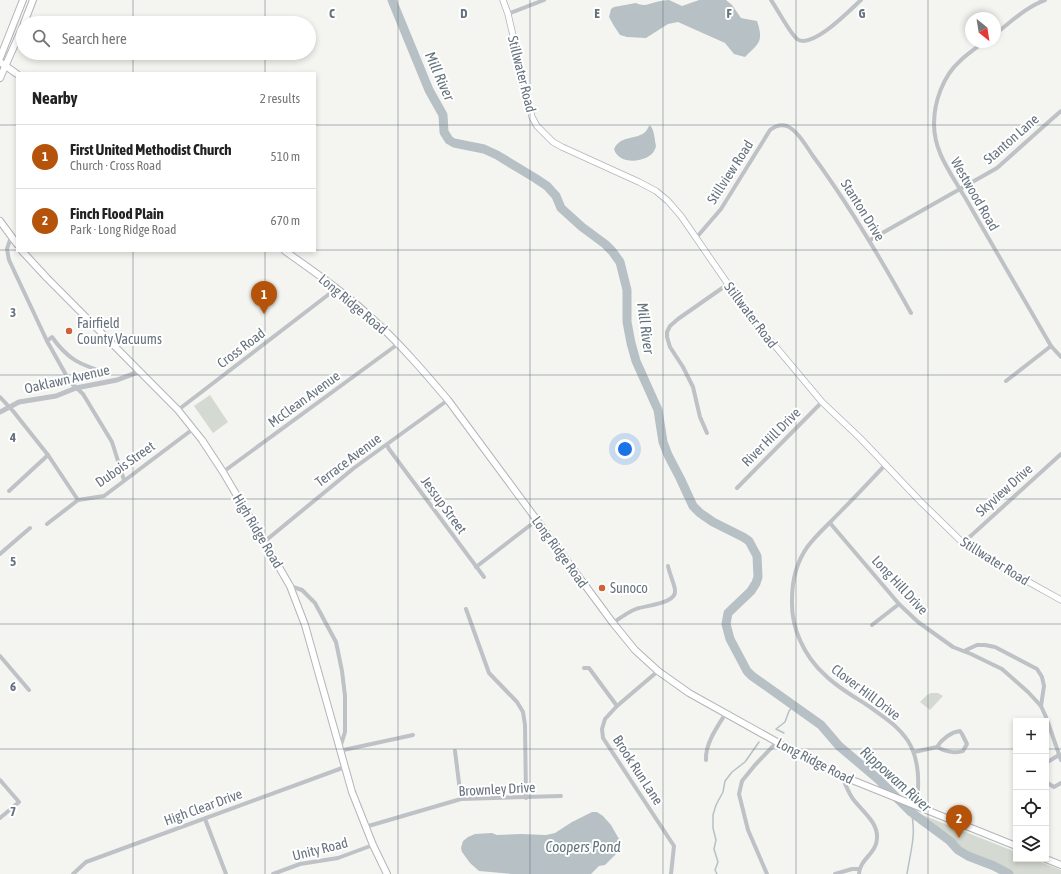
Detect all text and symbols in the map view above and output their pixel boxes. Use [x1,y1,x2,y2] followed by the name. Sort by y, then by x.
[329,6,335,21] text: C
[460,6,468,21] text: D
[594,6,600,21] text: E
[726,6,732,21] text: F
[859,6,866,21] text: G
[965,12,1001,48] north arrow
[16,16,316,60] search box
[30,27,52,49] icon: search
[62,30,127,47] text: Search here
[505,34,539,114] street label: Stillwater Road
[422,49,459,104] water label: Mill River
[32,88,78,108] text: Nearby
[260,91,300,106] text: 2 results
[980,111,1042,167] street label: Stanton Lane
[704,137,756,207] street label: Stillview Road
[70,141,232,158] text: First United Methodist Church
[42,149,48,164] text: 1
[271,149,300,164] text: 510 m
[948,155,1002,233] street label: Westwood Road
[70,158,161,173] text: Church · Cross Road
[838,176,888,244] street label: Stanton Drive
[70,205,164,222] text: Finch Flood Plain
[42,213,48,228] text: 2
[271,213,300,228] text: 670 m
[70,222,176,237] text: Park · Long Ridge Road
[316,271,390,337] street label: Long Ridge Road
[721,279,781,351] street label: Stillwater Road
[251,281,277,314] pin: 1
[634,301,658,355] water label: Mill River
[10,305,16,320] text: 3
[77,315,162,347] place label: Fairfield County Vacuums
[214,325,268,371] street label: Cross Road
[64,326,74,336] marker: Fairfield County Vacuums
[23,361,111,397] street label: Oaklawn Avenue
[265,368,343,430] street label: McClean Avenue
[738,404,804,470] street label: River Hill Drive
[9,430,16,445] text: 4
[312,430,384,490] street label: Terrace Avenue
[92,438,158,490] street label: Dubois Street
[615,439,635,459] your location
[972,460,1036,520] street label: Skyview Drive
[418,473,470,537] street label: Jessup Street
[230,491,286,571] street label: High Ridge Road
[529,513,591,591] street label: Long Ridge Road
[958,534,1032,588] street label: Stillwater Road
[869,552,931,618] street label: Long Hill Drive
[10,554,16,569] text: 5
[610,580,648,596] place label: Sunoco
[597,583,607,593] marker: Sunoco
[828,661,904,723] street label: Clover Hill Drive
[10,679,16,694] text: 6
[1013,718,1049,862] map controls
[1013,718,1049,754] button: +
[610,732,666,808] street label: Brook Run Lane
[774,735,856,787] street label: Long Ridge Road
[857,743,935,815] water label: Rippowam River
[1013,754,1049,790] button: −
[458,779,536,799] street label: Brownley Drive
[162,785,244,829] street label: High Clear Drive
[1013,790,1049,826] button: locate
[10,804,16,819] text: 7
[946,805,972,838] pin: 2
[1013,826,1049,862] button: layers
[291,834,349,864] street label: Unity Road
[545,838,621,855] water label: Coopers Pond

